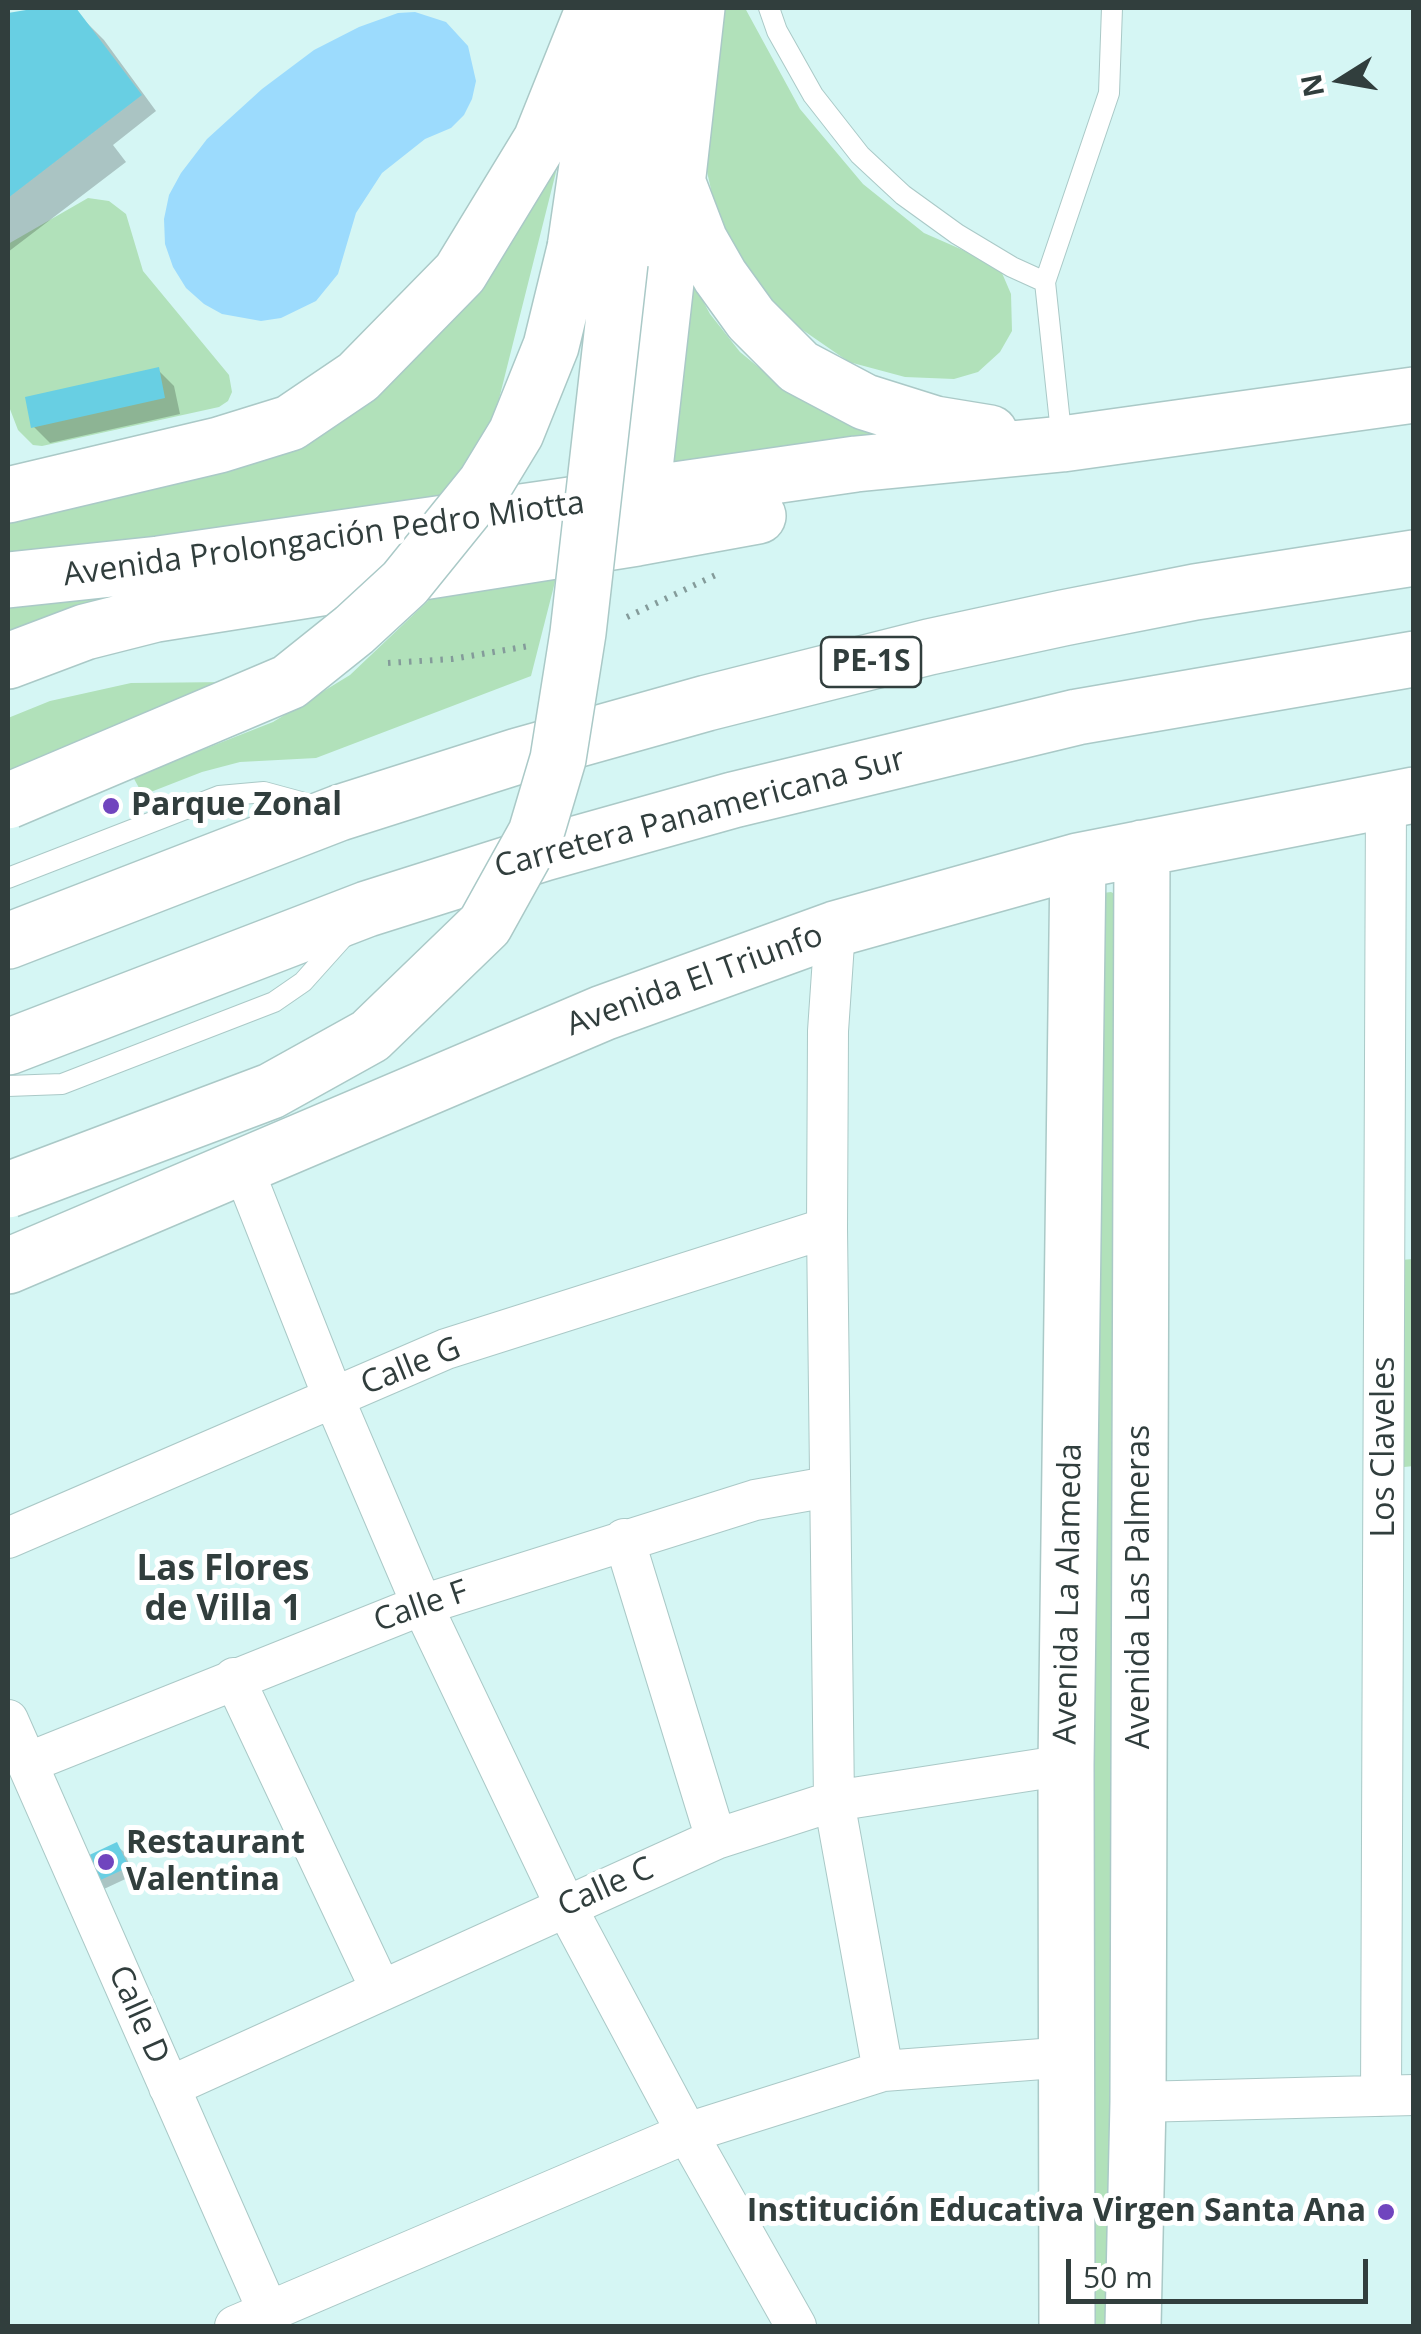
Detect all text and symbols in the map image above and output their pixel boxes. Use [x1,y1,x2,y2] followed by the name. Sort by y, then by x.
[1291,30,1391,130] north arrow
[1291,71,1332,101] text: N
[61,484,587,596] street label: Avenida Prolongación Pedro Miotta
[821,637,921,687] road number: PE-1S
[491,741,909,887] street label: Carretera Panamericana Sur
[131,787,342,825] place label: Parque Zonal
[100,795,122,817] marker: Parque Zonal
[562,917,828,1045] street label: Avenida El Triunfo
[356,1330,466,1404] street label: Calle G
[1366,1357,1404,1537] street label: Los Claveles
[1121,1425,1159,1749] street label: Avenida Las Palmeras
[1047,1443,1091,1745] street label: Avenida La Alameda
[137,1549,309,1631] district label: Las Flores de Villa 1
[369,1573,473,1641] street label: Calle F
[126,1825,305,1900] place label: Restaurant Valentina
[552,1850,660,1926] street label: Calle C
[95,1851,117,1873] marker: Restaurant Valentina
[99,1960,177,2070] street label: Calle D
[747,2193,1366,2231] place label: Institución Educativa Virgen Santa Ana
[1375,2201,1397,2223] marker: Institución Educativa Virgen Santa Ana
[1071,2239,1374,2301] scale bar
[1083,2256,1153,2297] text: 50 m

